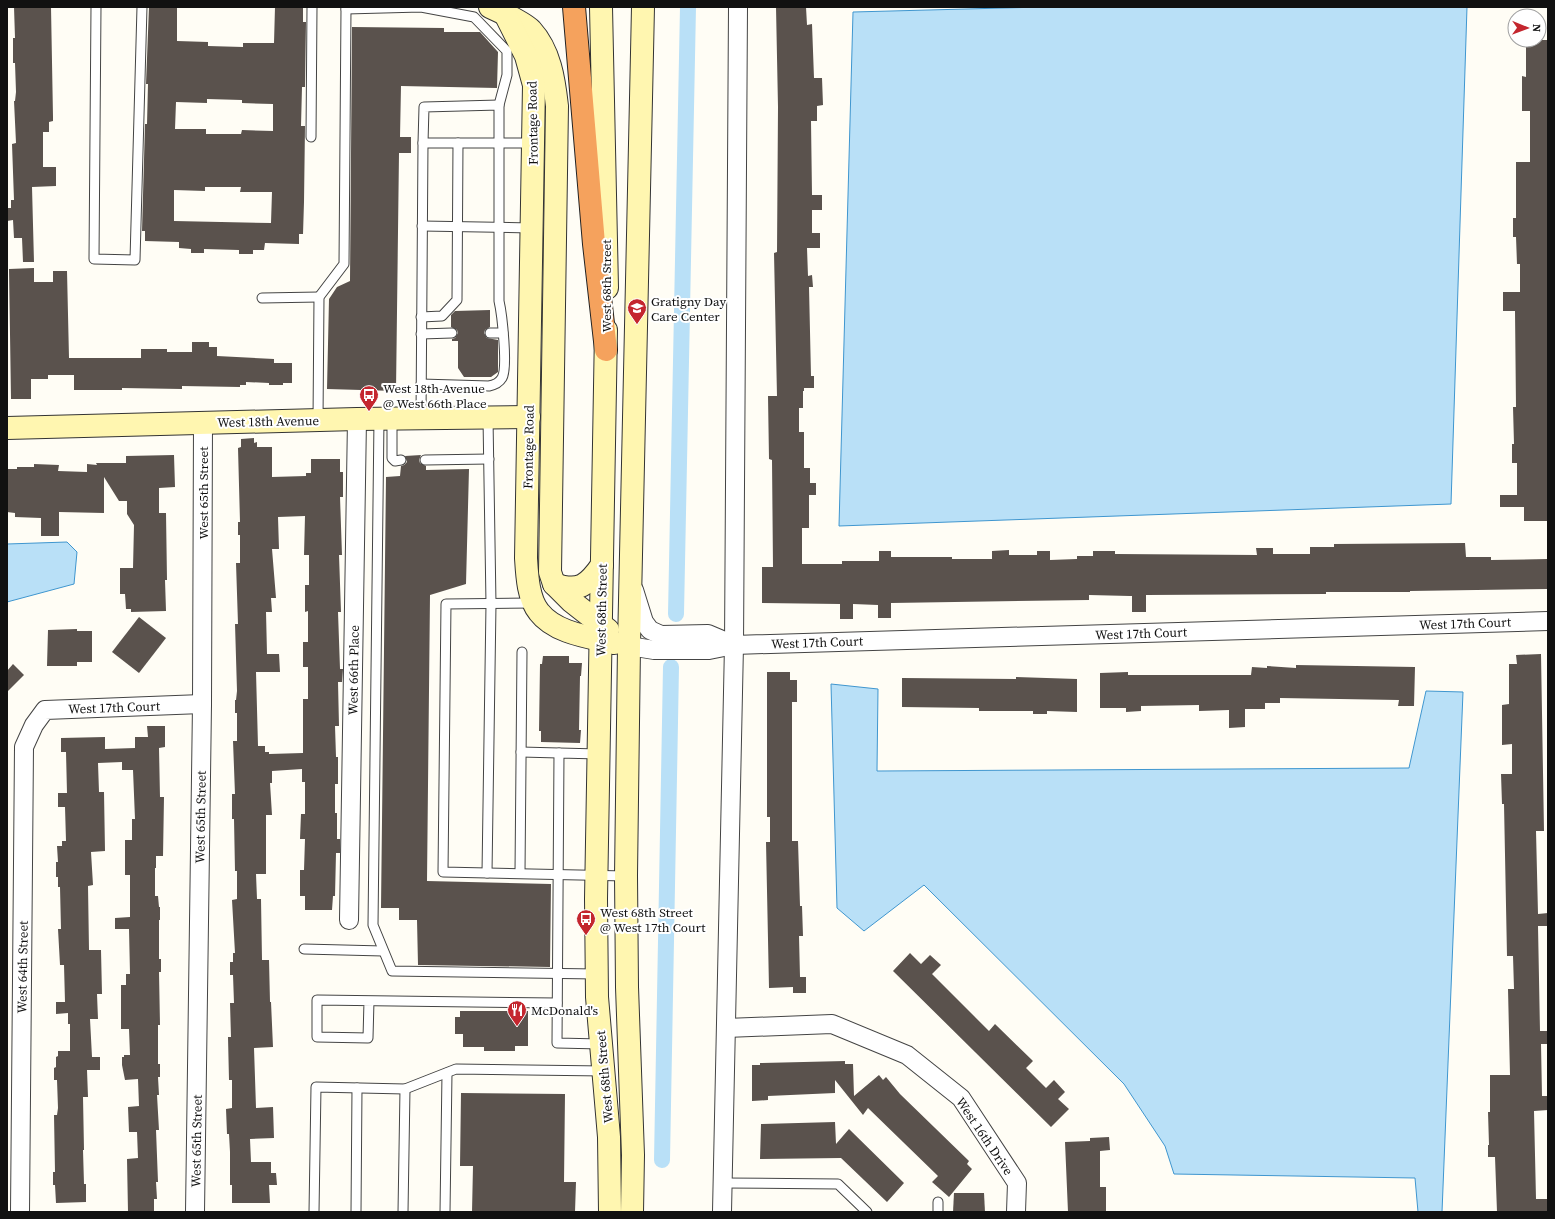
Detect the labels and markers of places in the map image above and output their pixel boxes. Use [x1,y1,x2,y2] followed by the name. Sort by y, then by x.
[651,293,727,325] place label: Gratigny Day Care Center
[626,297,648,325] school or university icon: Gratigny Day Care Center
[383,380,487,412] place label: West 18th Avenue @ West 66th Place
[358,384,380,412] bus stop icon: West 18th Avenue @ West 66th Place
[600,904,706,936] place label: West 68th Street @ West 17th Court
[575,908,597,936] bus stop icon: West 68th Street @ West 17th Court
[506,999,528,1027] restaurant icon: McDonald's
[531,1002,598,1019] place label: McDonald's

